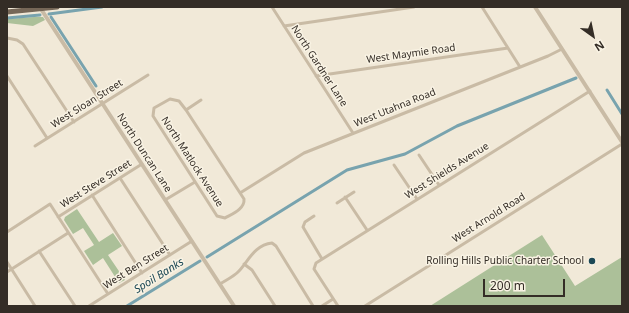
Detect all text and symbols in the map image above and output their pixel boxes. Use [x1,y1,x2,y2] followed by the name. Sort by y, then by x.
[573,16,613,56] north arrow
[288,23,350,109] street label: North Gardner Lane
[592,38,608,55] text: N
[366,42,456,66] street label: West Maymie Road
[49,77,125,131] street label: West Sloan Street
[352,86,438,130] street label: West Utahna Road
[114,111,174,195] street label: North Duncan Lane
[158,115,226,209] street label: North Matlock Avenue
[403,140,491,202] street label: West Shields Avenue
[58,157,134,211] street label: West Steve Street
[450,191,528,245] street label: West Arnold Road
[101,242,171,292] street label: West Ben Street
[426,255,584,267] place label: Rolling Hills Public Charter School
[132,256,186,296] water label: Spoil Banks
[587,256,597,266] marker: Rolling Hills Public Charter School
[485,271,567,297] scale bar
[490,277,525,294] text: 200 m

